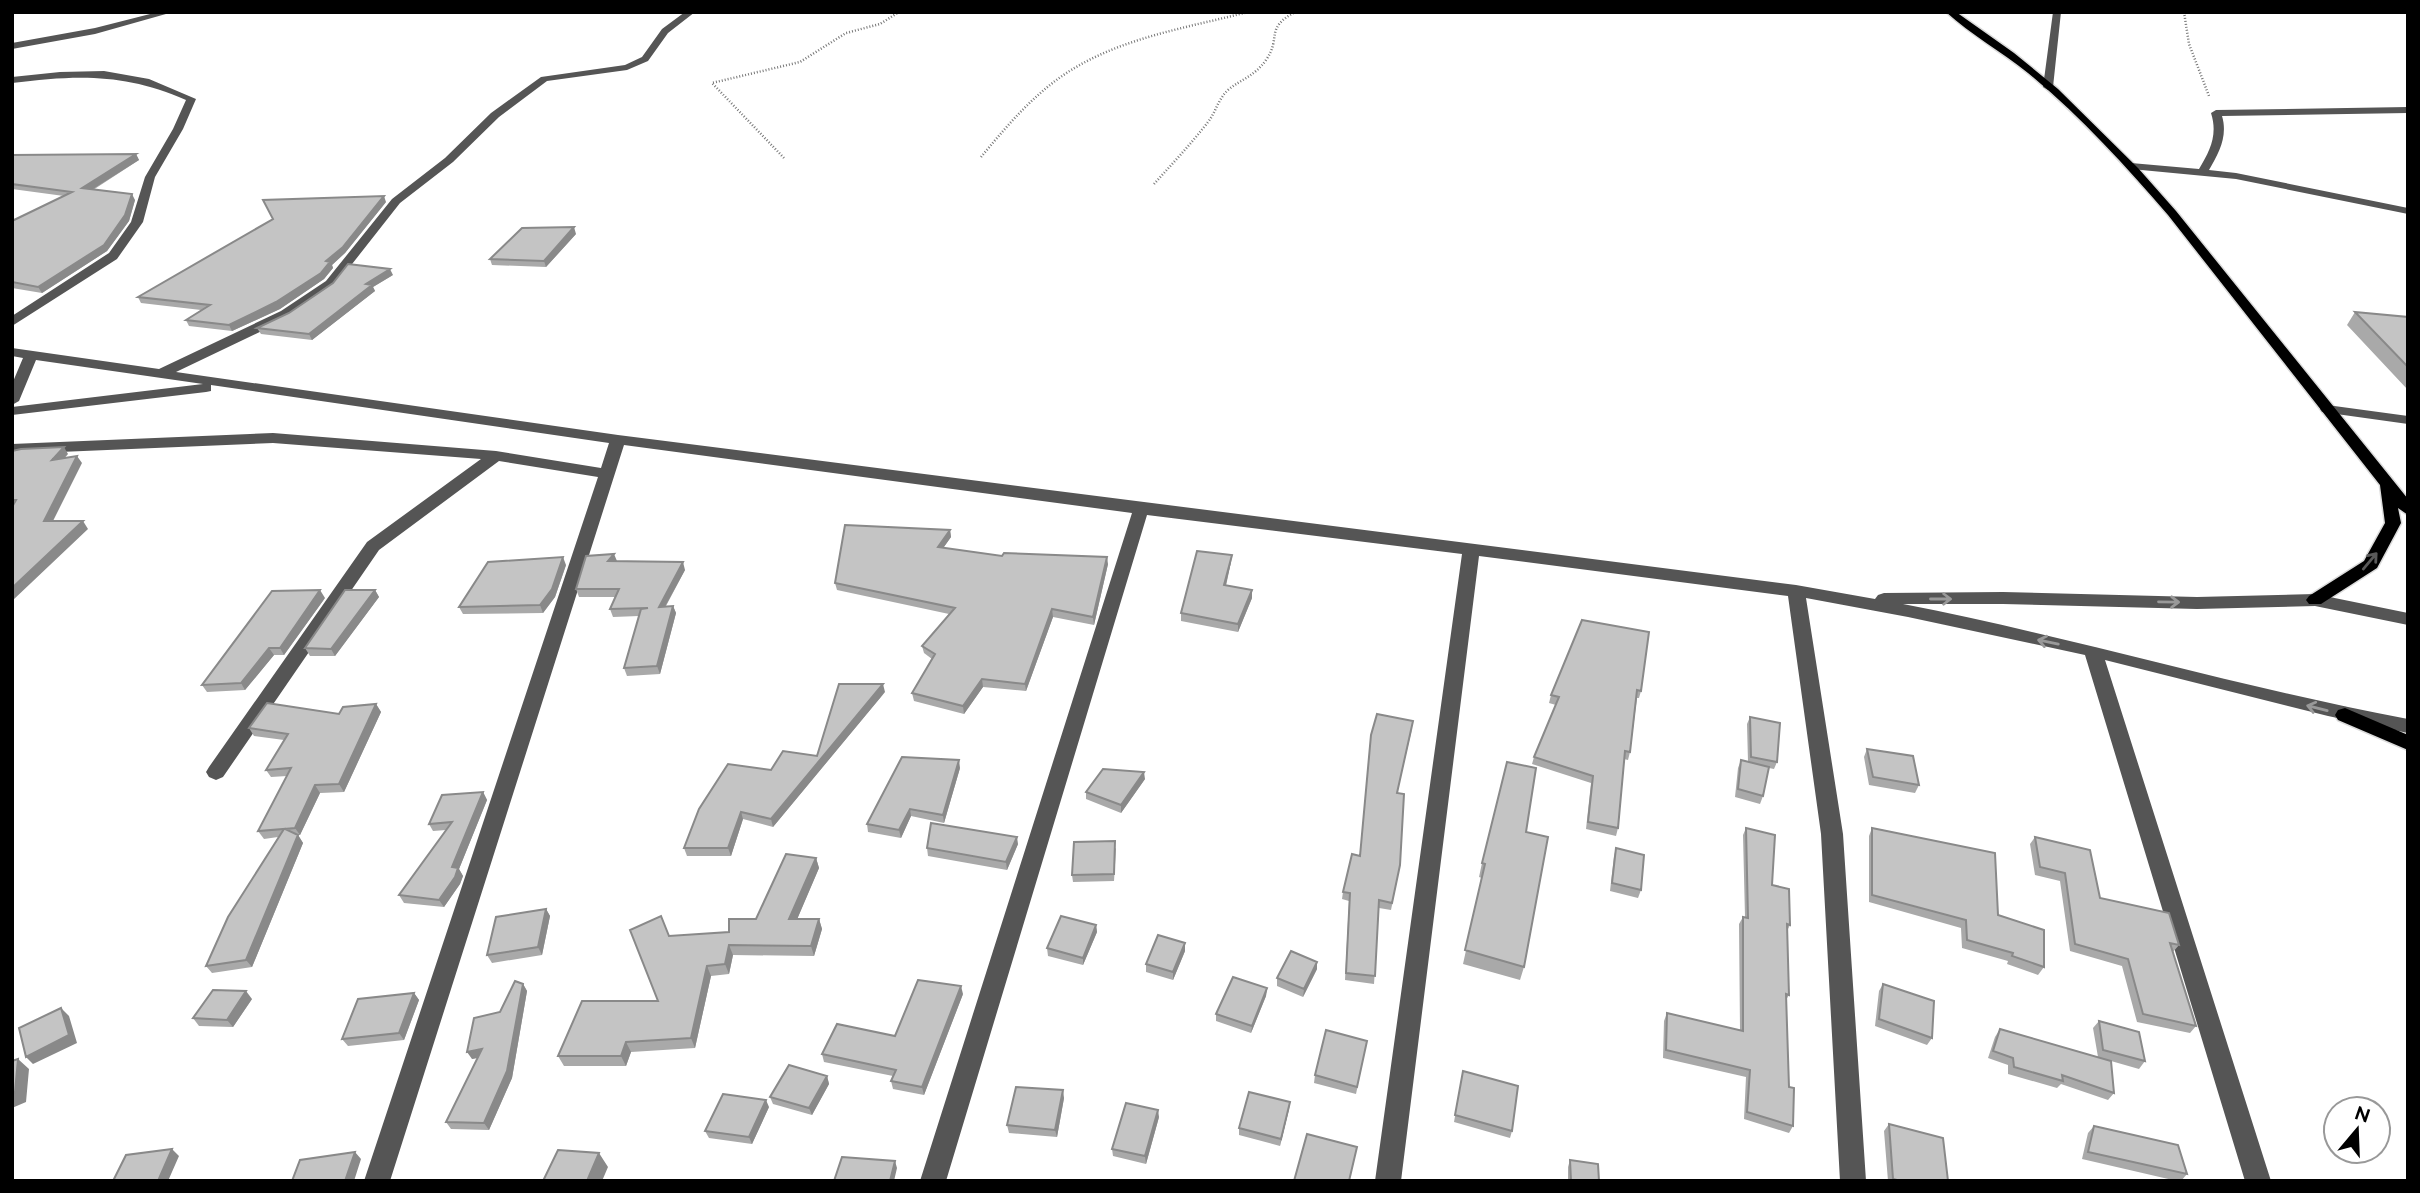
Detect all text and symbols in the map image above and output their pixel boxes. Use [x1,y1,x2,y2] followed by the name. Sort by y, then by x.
[2362,552,2378,570] one-way arrow
[1930,592,1953,606] one-way arrow
[2157,596,2180,609] one-way arrow
[2037,634,2060,648] one-way arrow
[2306,701,2329,714] one-way arrow
[2322,1095,2392,1165] north arrow
[2352,1101,2373,1127] text: N

